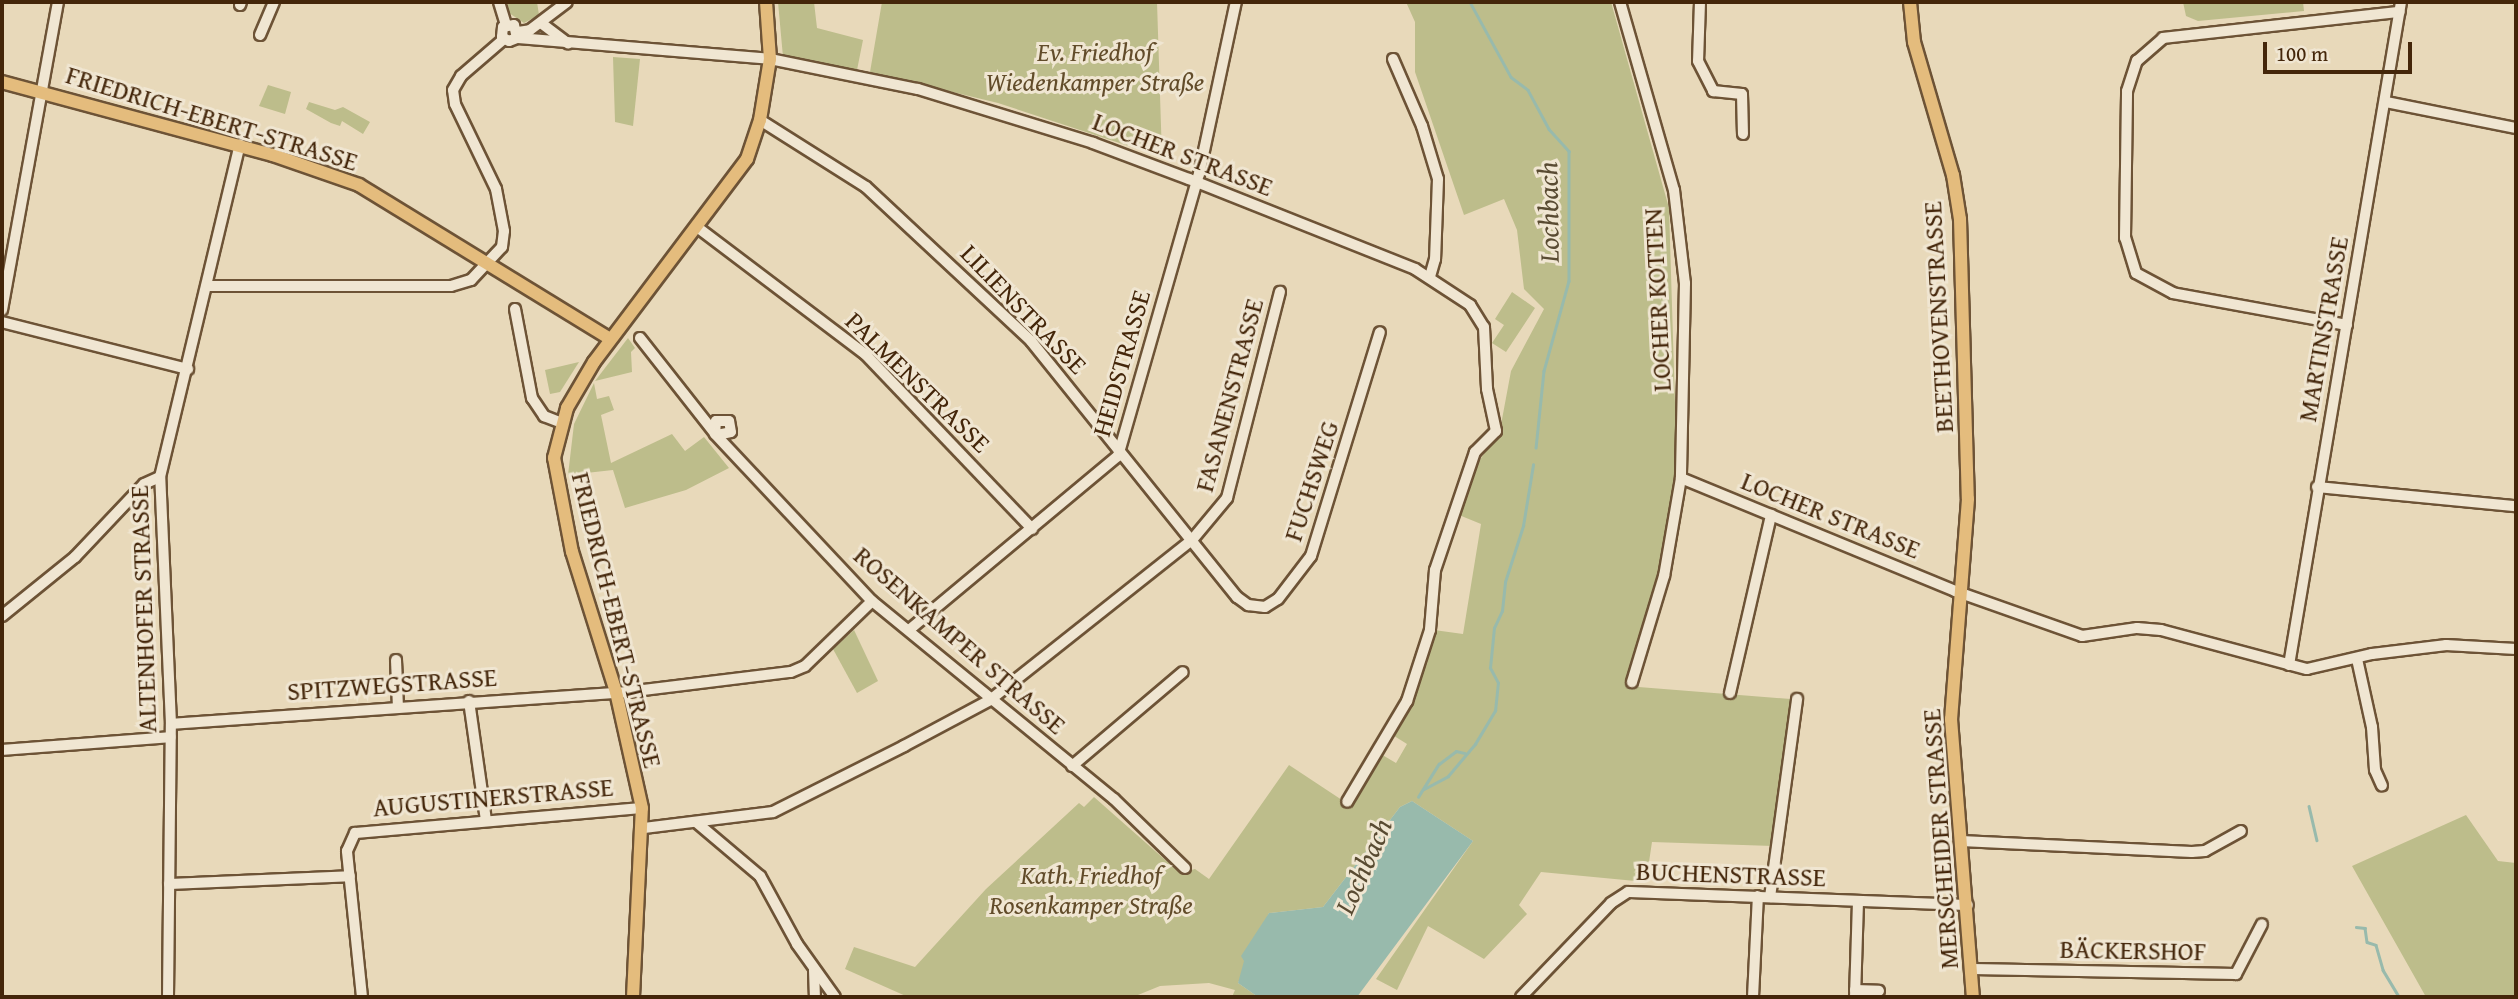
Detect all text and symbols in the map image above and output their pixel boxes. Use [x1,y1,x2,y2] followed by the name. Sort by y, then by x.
[2266,28,2415,72] scale bar
[986,36,1204,98] park label: Ev. Friedhof Wiedenkamper Straße
[2276,38,2328,69] text: 100 m
[62,59,362,177] street label: FRIEDRICH-EBERT-STRASSE
[1089,105,1277,203] street label: LOCHER STRASSE
[1530,161,1566,263] water label: Lochbach
[1916,201,1960,433] street label: BEETHOVENSTRASSE
[1637,208,1677,392] street label: LOCHER KOTTEN
[2291,234,2355,424] street label: MARTINSTRASSE
[954,238,1094,380] street label: LILIENSTRASSE
[1085,286,1157,440] street label: HEIDSTRASSE
[1188,295,1270,495] street label: FASANENSTRASSE
[839,305,997,459] street label: PALMENSTRASSE
[1277,417,1345,545] street label: FUCHSWEG
[1737,465,1925,565] street label: LOCHER STRASSE
[565,469,669,771] street label: FRIEDRICH-EBERT-STRASSE
[123,485,163,733] street label: ALTENHOFER STRASSE
[848,540,1072,740] street label: ROSENKAMPER STRASSE
[286,661,498,707] street label: SPITZWEGSTRASSE
[1915,708,1965,970] street label: MERSCHEIDER STRASSE
[371,771,615,823] street label: AUGUSTINERSTRASSE
[1327,813,1399,919] water label: Lochbach
[1636,855,1826,893] street label: BUCHENSTRASSE
[989,859,1193,920] park label: Kath. Friedhof Rosenkamper Straße
[2059,933,2207,967] street label: BÄCKERSHOF

